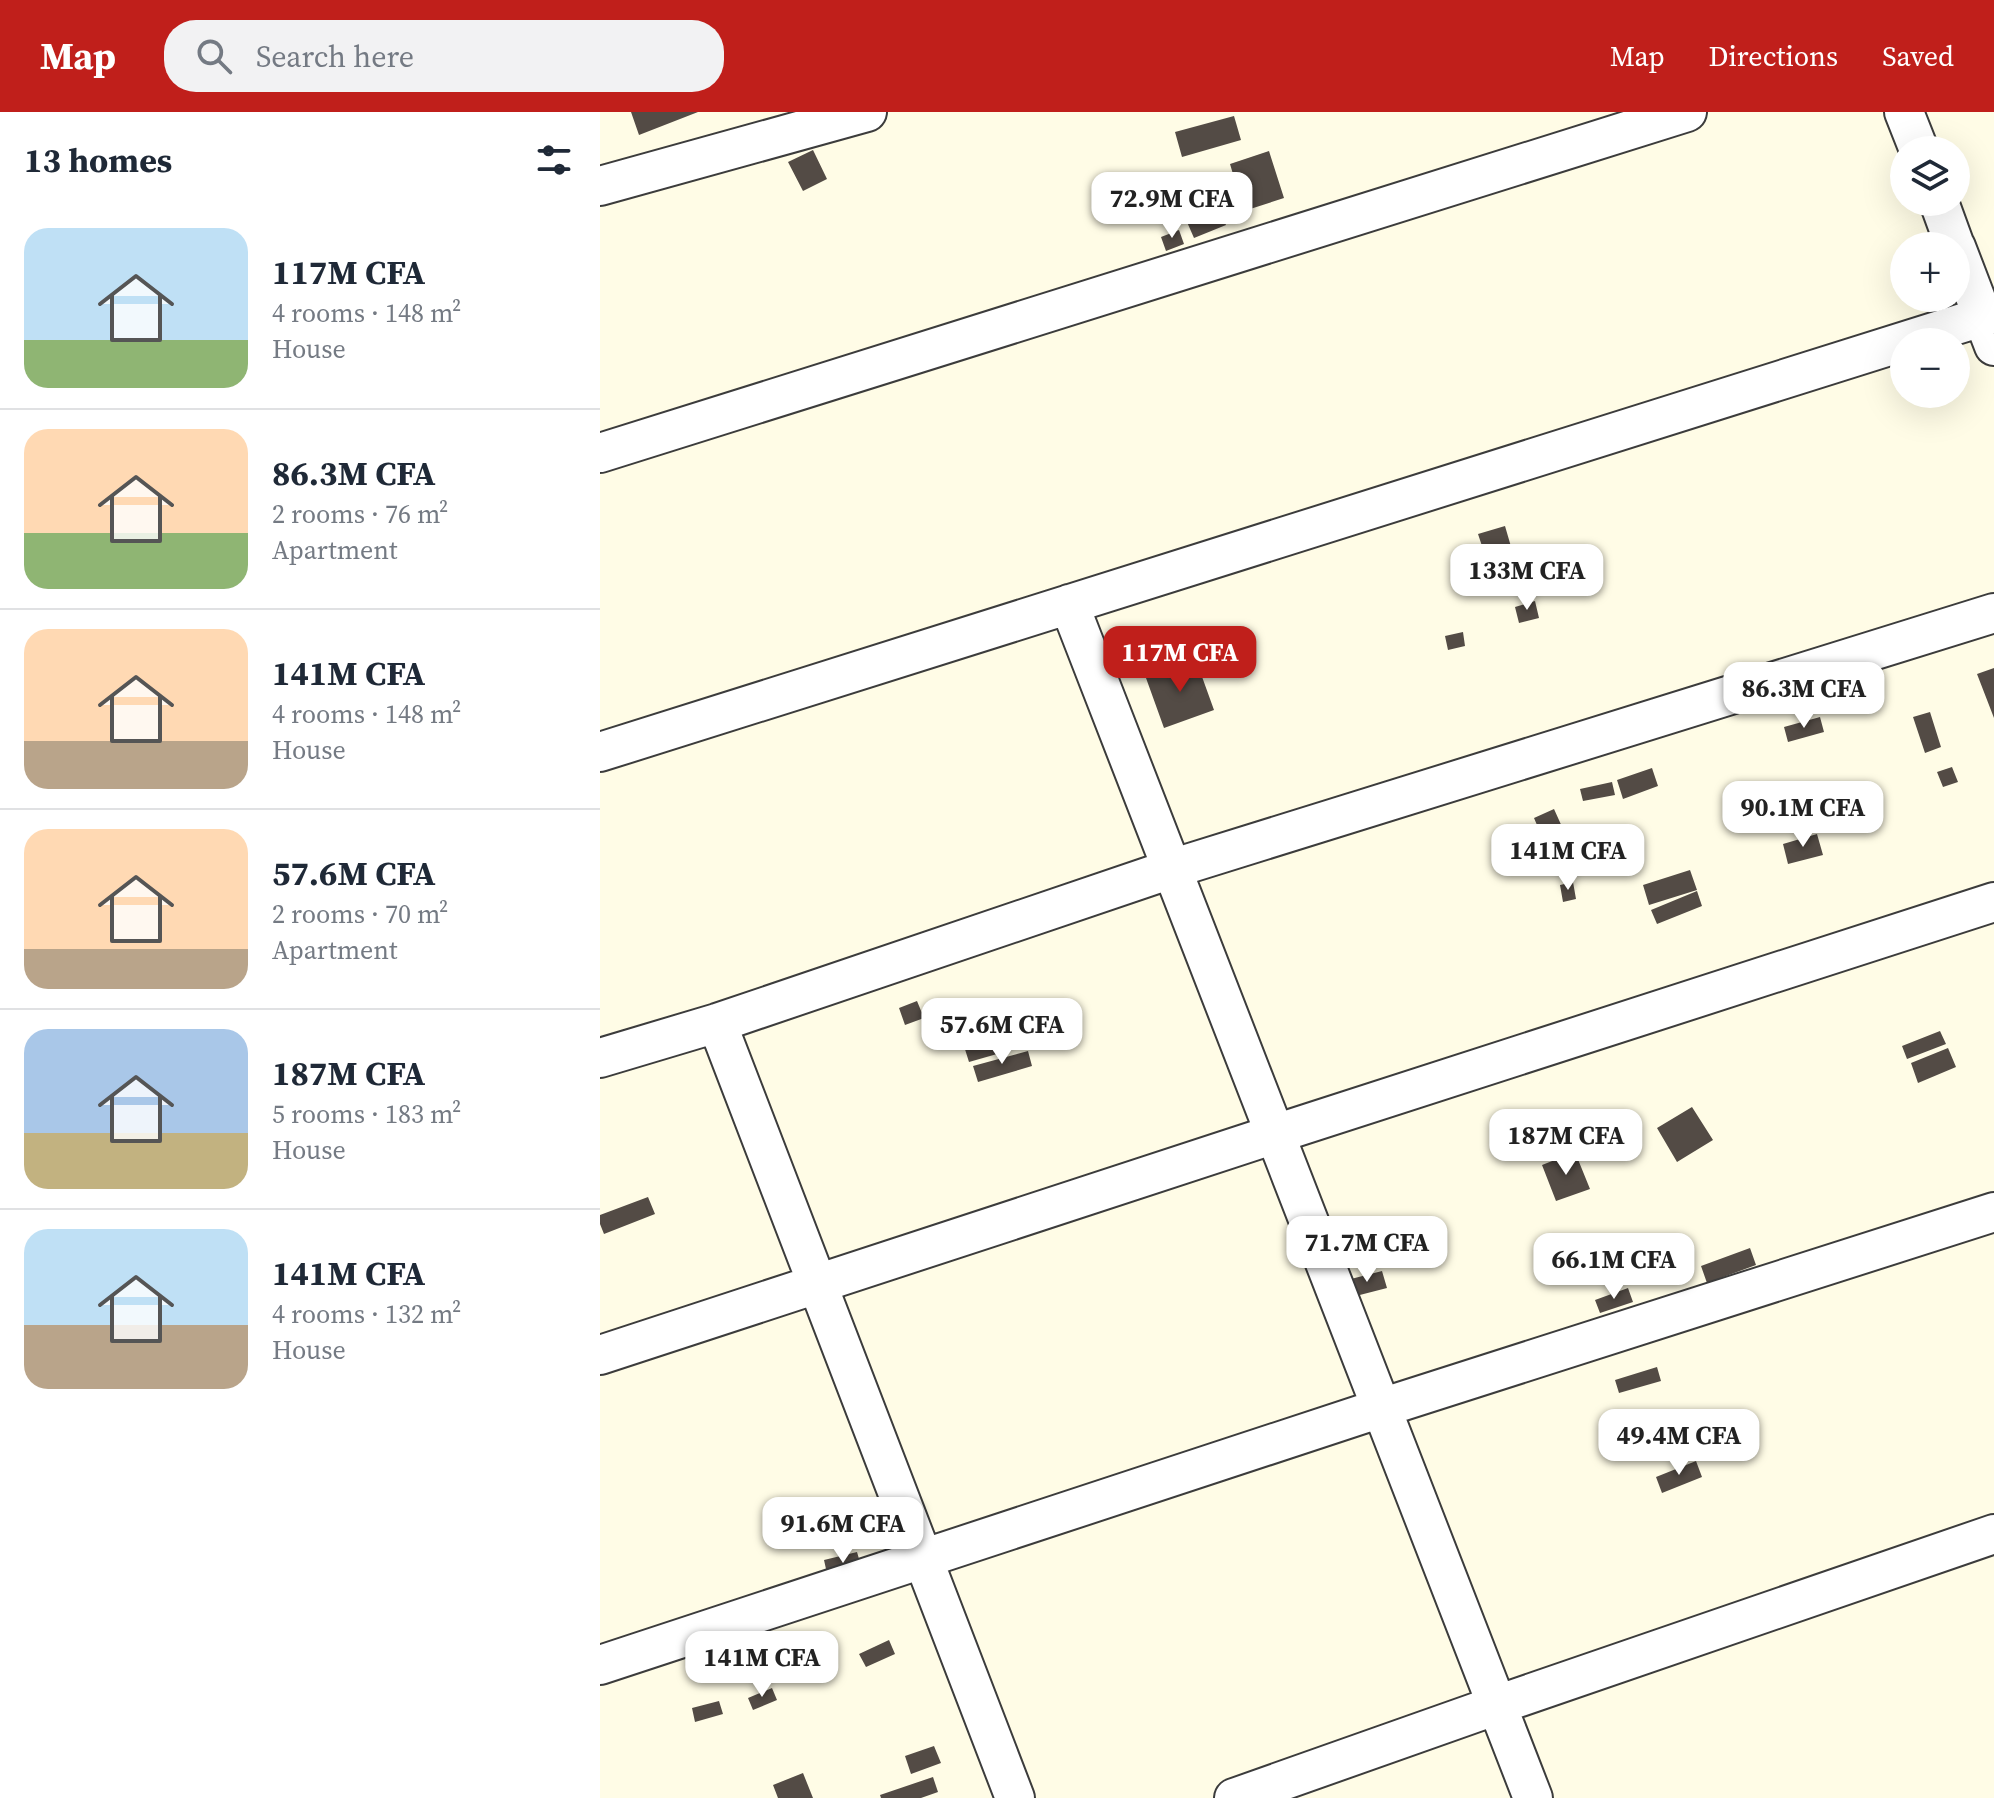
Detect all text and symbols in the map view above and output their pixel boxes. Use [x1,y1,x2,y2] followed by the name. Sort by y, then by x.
[164,20,724,92] search box
[40,30,116,82] text: Map
[192,34,236,78] icon: search
[256,36,414,77] text: Search here
[1610,37,1665,75] text: Map
[1709,37,1838,75] text: Directions
[1882,37,1954,75] text: Saved
[1890,136,1970,408] map controls
[1890,136,1970,216] button: layers
[24,137,172,183] text: 13 homes
[532,138,576,182] icon: filters
[1080,172,1264,240] pin: 72.9M CFA
[1109,180,1235,216] text: 72.9M CFA
[1890,232,1970,312] button: +
[272,249,425,295] text: 117M CFA
[88,260,184,356] icon: home
[272,295,461,331] text: 4 rooms · 148 m²
[1890,328,1970,408] button: −
[272,331,346,367] text: House
[272,450,436,496] text: 86.3M CFA
[88,461,184,557] icon: home
[272,496,448,532] text: 2 rooms · 76 m²
[272,532,397,568] text: Apartment
[1444,544,1610,612] pin: 133M CFA
[1468,552,1586,588] text: 133M CFA
[1097,626,1263,694] pin: 117M CFA
[1121,634,1239,670] text: 117M CFA
[272,650,425,696] text: 141M CFA
[88,661,184,757] icon: home
[1712,662,1896,730] pin: 86.3M CFA
[1741,670,1867,706] text: 86.3M CFA
[272,696,461,732] text: 4 rooms · 148 m²
[272,732,346,768] text: House
[1711,781,1895,849] pin: 90.1M CFA
[1740,789,1866,825] text: 90.1M CFA
[1485,824,1651,892] pin: 141M CFA
[1509,832,1627,868] text: 141M CFA
[272,850,436,896] text: 57.6M CFA
[88,861,184,957] icon: home
[272,896,448,932] text: 2 rooms · 70 m²
[272,932,397,968] text: Apartment
[910,998,1094,1066] pin: 57.6M CFA
[939,1006,1065,1042] text: 57.6M CFA
[272,1050,425,1096] text: 187M CFA
[88,1061,184,1157] icon: home
[272,1096,461,1132] text: 5 rooms · 183 m²
[1483,1109,1649,1177] pin: 187M CFA
[1507,1117,1625,1153] text: 187M CFA
[272,1132,346,1168] text: House
[1275,1216,1459,1284] pin: 71.7M CFA
[1304,1224,1430,1260] text: 71.7M CFA
[1522,1233,1706,1301] pin: 66.1M CFA
[1551,1241,1677,1277] text: 66.1M CFA
[272,1250,425,1296] text: 141M CFA
[88,1261,184,1357] icon: home
[272,1296,461,1332] text: 4 rooms · 132 m²
[272,1332,346,1368] text: House
[1587,1409,1771,1477] pin: 49.4M CFA
[1616,1417,1742,1453] text: 49.4M CFA
[751,1497,935,1565] pin: 91.6M CFA
[780,1505,906,1541] text: 91.6M CFA
[679,1631,845,1699] pin: 141M CFA
[703,1639,821,1675] text: 141M CFA

